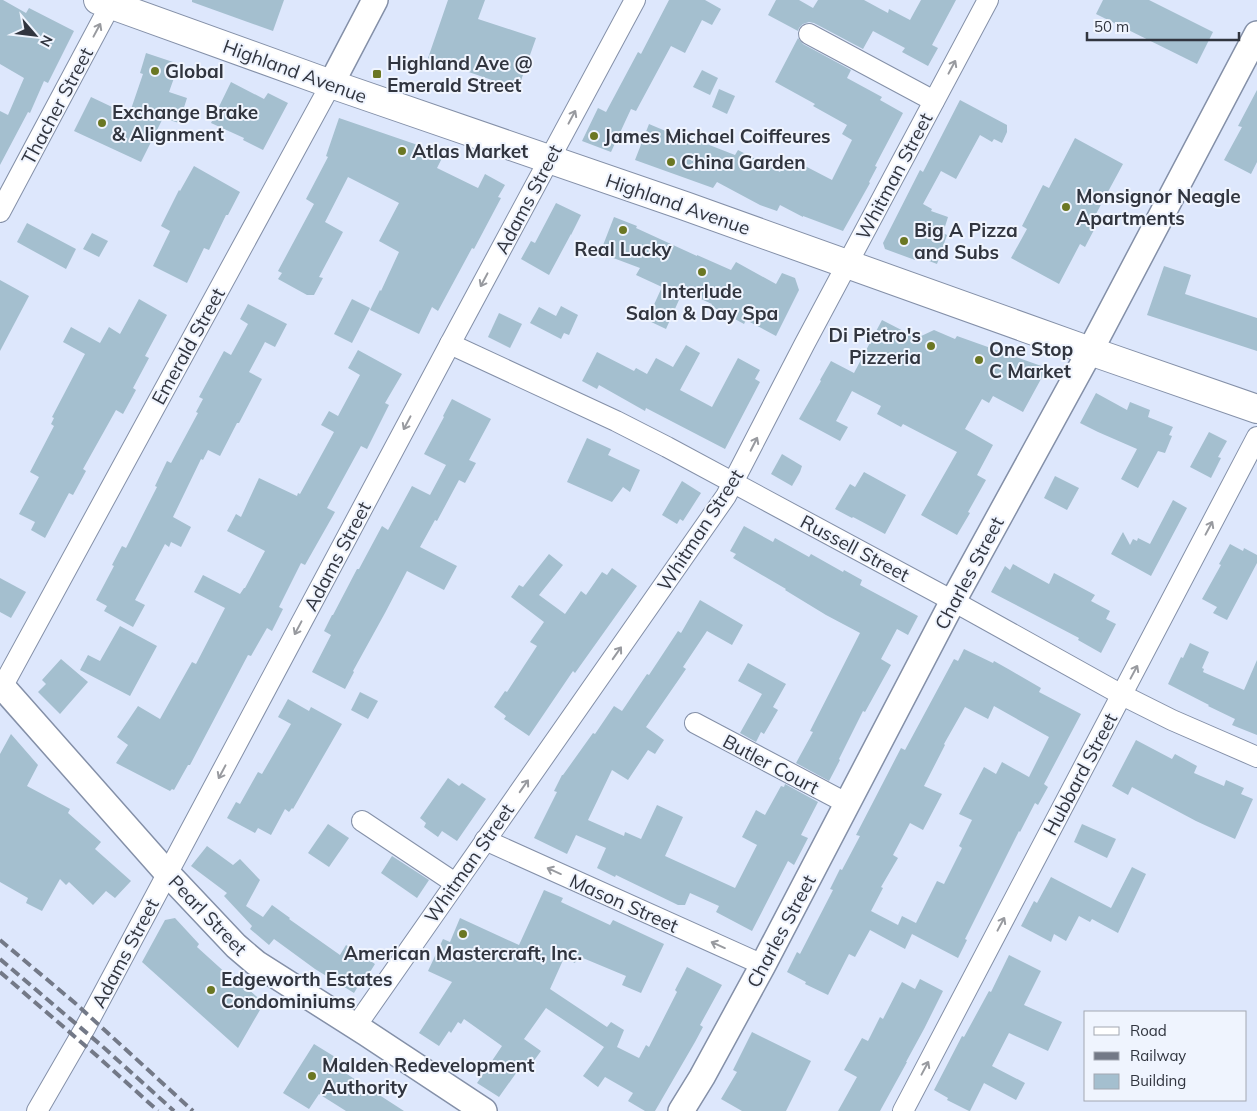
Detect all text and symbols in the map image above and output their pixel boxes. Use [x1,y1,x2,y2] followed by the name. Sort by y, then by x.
[10,10,60,60] north arrow
[1087,10,1240,42] scale bar
[1094,17,1129,36] text: 50 m
[93,23,102,38] one-way arrow
[36,32,57,50] text: N
[220,34,370,108] street label: Highland Avenue
[16,43,98,169] street label: Thacher Street
[387,51,533,97] place label: Highland Ave @ Emerald Street
[165,59,224,83] place label: Global
[947,59,957,74] one-way arrow
[149,65,161,77] marker: Global
[371,68,383,80] marker: Highland Ave @ Emerald Street
[112,100,258,146] place label: Exchange Brake & Alignment
[851,108,938,244] street label: Whitman Street
[568,110,577,125] one-way arrow
[96,117,108,129] marker: Exchange Brake & Alignment
[604,124,831,148] place label: James Michael Coiffeures
[588,130,600,142] marker: James Michael Coiffeures
[412,139,528,163] place label: Atlas Market
[489,140,567,258] street label: Adams Street
[396,145,408,157] marker: Atlas Market
[681,150,806,174] place label: China Garden
[665,156,677,168] marker: China Garden
[603,168,753,240] street label: Highland Avenue
[1076,184,1241,230] place label: Monsignor Neagle Apartments
[1060,201,1072,213] marker: Monsignor Neagle Apartments
[914,218,1018,264] place label: Big A Pizza and Subs
[617,224,629,236] marker: Real Lucky
[898,235,910,247] marker: Big A Pizza and Subs
[574,237,672,261] place label: Real Lucky
[696,266,708,278] marker: Interlude Salon & Day Spa
[479,272,488,287] one-way arrow
[626,279,778,325] place label: Interlude Salon & Day Spa
[146,283,230,409] street label: Emerald Street
[828,323,921,369] place label: Di Pietro's Pizzeria
[989,337,1074,383] place label: One Stop C Market
[925,340,937,352] marker: Di Pietro's Pizzeria
[973,354,985,366] marker: One Stop C Market
[402,415,411,430] one-way arrow
[749,436,759,451] one-way arrow
[652,464,748,595] street label: Whitman Street
[298,497,376,615] street label: Adams Street
[796,509,914,587] street label: Russell Street
[929,512,1009,633] street label: Charles Street
[1205,521,1215,536] one-way arrow
[293,621,303,636] one-way arrow
[612,646,622,660] one-way arrow
[1130,665,1139,680] one-way arrow
[1038,708,1123,839] street label: Hubbard Street
[719,729,823,800] street label: Butler Court
[217,764,226,779] one-way arrow
[519,779,529,793] one-way arrow
[419,798,519,927] street label: Whitman Street
[547,866,562,876] one-way arrow
[566,868,682,938] street label: Mason Street
[164,870,253,960] street label: Pearl Street
[741,870,821,991] street label: Charles Street
[86,894,164,1012] street label: Adams Street
[997,917,1006,932] one-way arrow
[457,928,469,940] marker: American Mastercraft, Inc.
[711,940,726,950] one-way arrow
[344,941,582,965] place label: American Mastercraft, Inc.
[221,967,392,1013] place label: Edgeworth Estates Condominiums
[205,984,217,996] marker: Edgeworth Estates Condominiums
[1084,1011,1247,1101] legend
[1130,1021,1167,1040] text: Road
[1130,1046,1186,1065] text: Railway
[322,1053,534,1099] place label: Malden Redevelopment Authority
[921,1061,930,1076] one-way arrow
[306,1070,318,1082] marker: Malden Redevelopment Authority
[1130,1071,1186,1090] text: Building

